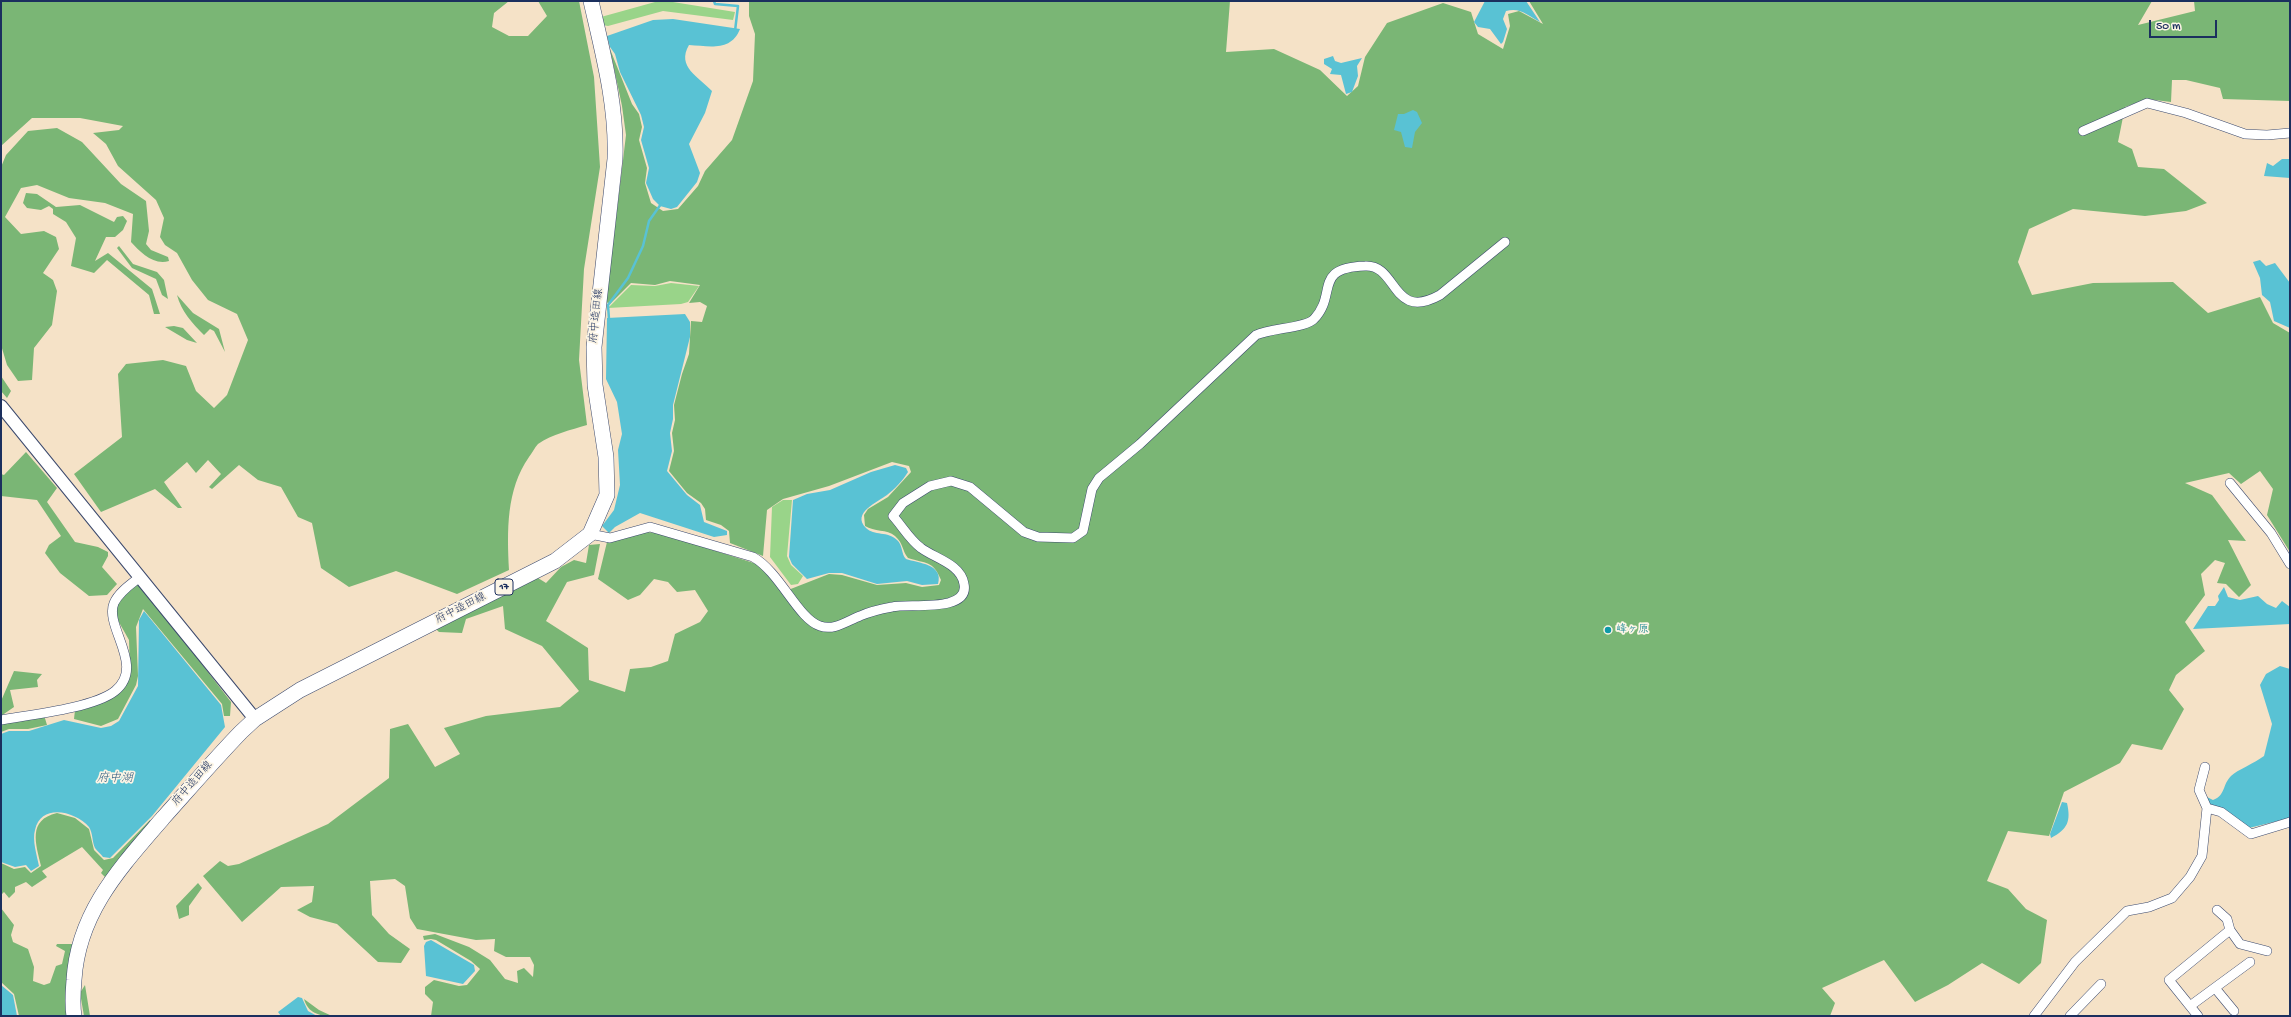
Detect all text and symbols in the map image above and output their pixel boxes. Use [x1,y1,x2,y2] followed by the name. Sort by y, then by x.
[2151,12,2219,38] scale bar
[2156,20,2181,34] text: 50 m
[588,288,606,344] street label: 府中造田線
[495,579,513,595] road number: 17
[434,591,488,627] street label: 府中造田線
[1616,623,1649,637] place label: 峰ヶ原
[1603,625,1613,635] marker: 峰ヶ原
[170,759,216,809] street label: 府中造田線
[97,772,133,786] water label: 府中湖

